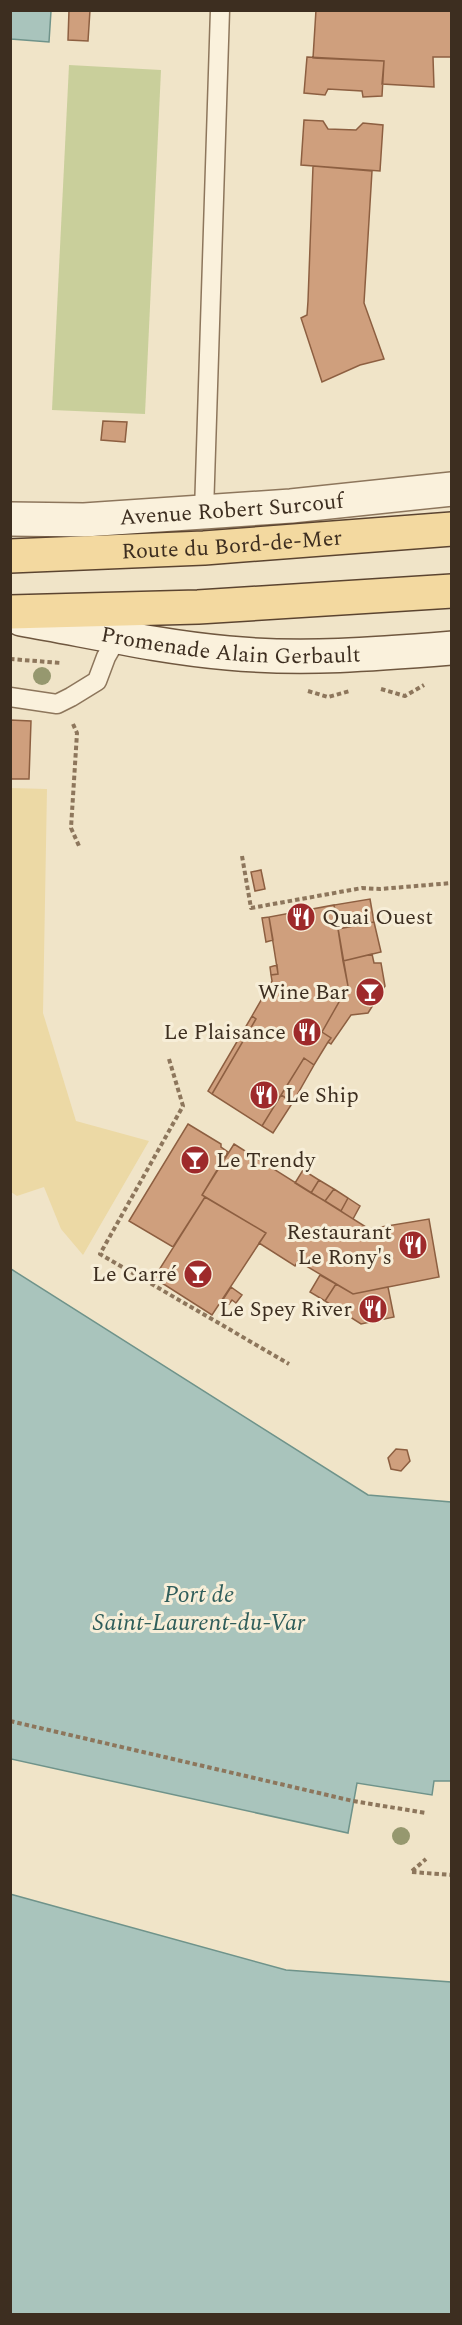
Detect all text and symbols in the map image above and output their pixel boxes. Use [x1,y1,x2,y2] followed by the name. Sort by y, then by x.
[118,484,347,534] street label: Avenue Robert Surcouf
[121,521,343,568] street label: Route du Bord-de-Mer
[98,618,361,673] street label: Promenade Alain Gerbault
[285,901,317,933] restaurant icon: Quai Ouest
[322,901,433,934] place label: Quai Ouest
[258,976,349,1009] place label: Wine Bar
[354,976,386,1008] bar icon: Wine Bar
[164,1016,286,1049] place label: Le Plaisance
[291,1016,323,1048] restaurant icon: Le Plaisance
[248,1079,280,1111] restaurant icon: Le Ship
[285,1079,359,1112] place label: Le Ship
[179,1144,211,1176] bar icon: Le Trendy
[216,1144,317,1177] place label: Le Trendy
[286,1216,392,1274] place label: Restaurant Le Rony's
[397,1229,429,1261] restaurant icon: Restaurant Le Rony's
[92,1258,177,1291] place label: Le Carré
[182,1258,214,1290] bar icon: Le Carré
[220,1293,352,1326] place label: Le Spey River
[357,1293,389,1325] restaurant icon: Le Spey River
[93,1577,306,1641] water label: Port de Saint-Laurent-du-Var

